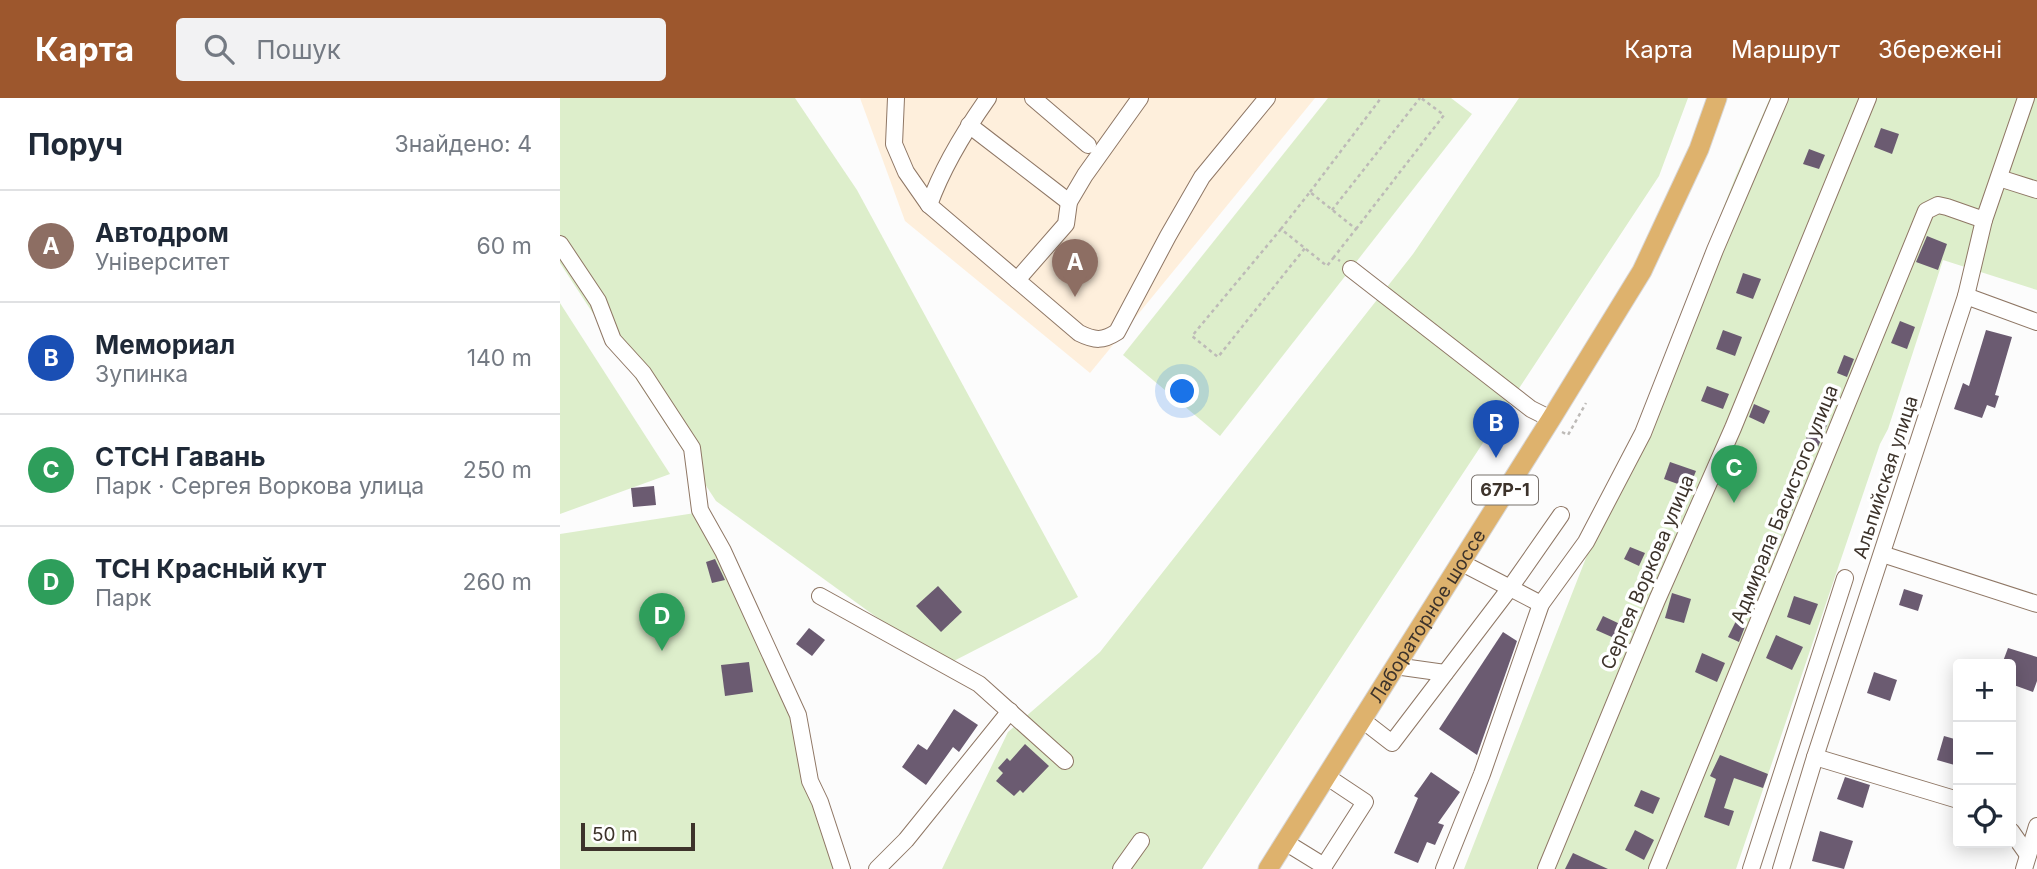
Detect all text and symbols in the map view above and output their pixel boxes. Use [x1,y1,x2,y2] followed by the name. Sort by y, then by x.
[176,18,666,81] search box
[35,29,134,69] text: Карта
[200,30,238,68] icon: search
[256,34,341,65] text: Пошук
[1624,35,1693,64] text: Карта
[1731,35,1840,64] text: Маршрут
[1878,35,2002,64] text: Збережені
[28,126,123,162] text: Поруч
[394,130,532,158] text: Знайдено: 4
[95,217,229,248] text: Автодром
[42,232,60,260] text: A
[477,232,532,260] text: 60 m
[1052,239,1098,297] pin: A
[95,248,229,276] text: Університет
[95,329,235,360] text: Мемориал
[43,344,59,372] text: B
[467,344,532,372] text: 140 m
[95,360,188,388] text: Зупинка
[1165,374,1199,408] your location
[1726,382,1843,627] street label: Адмирала Басистого улица
[1848,393,1923,562] street label: Альпийская улица
[1473,400,1519,458] pin: B
[95,441,266,472] text: СТСН Гавань
[1711,445,1757,503] pin: C
[42,456,60,484] text: C
[463,456,532,484] text: 250 m
[95,472,424,500] text: Парк · Сергея Воркова улица
[1596,472,1699,673] street label: Сергея Воркова улица
[1472,476,1538,504] road number: 67Р-1
[1364,525,1491,707] street label: Лабораторное шоссе
[95,553,326,584] text: ТСН Красный кут
[43,568,59,596] text: D
[463,568,532,596] text: 260 m
[95,584,152,612] text: Парк
[639,593,685,651] pin: D
[1953,659,2016,848] map controls
[1953,659,2016,722] button: +
[1953,722,2016,785] button: −
[1953,785,2016,848] button: locate
[581,820,695,852] scale bar
[592,823,638,846] text: 50 m

